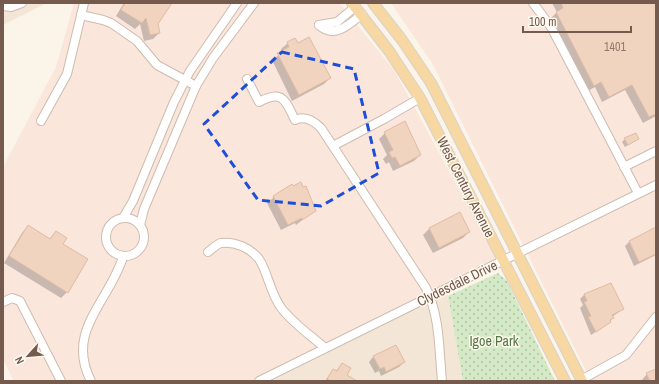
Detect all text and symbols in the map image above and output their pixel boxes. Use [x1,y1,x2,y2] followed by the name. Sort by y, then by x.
[523,8,631,34] scale bar
[529,14,556,30] text: 100 m
[604,39,626,55] house number: 1401
[433,134,499,240] street label: West Century Avenue
[414,256,500,310] street label: Clydesdale Drive
[469,332,519,350] park label: Igoe Park
[8,336,48,376] north arrow
[11,354,27,367] text: N

